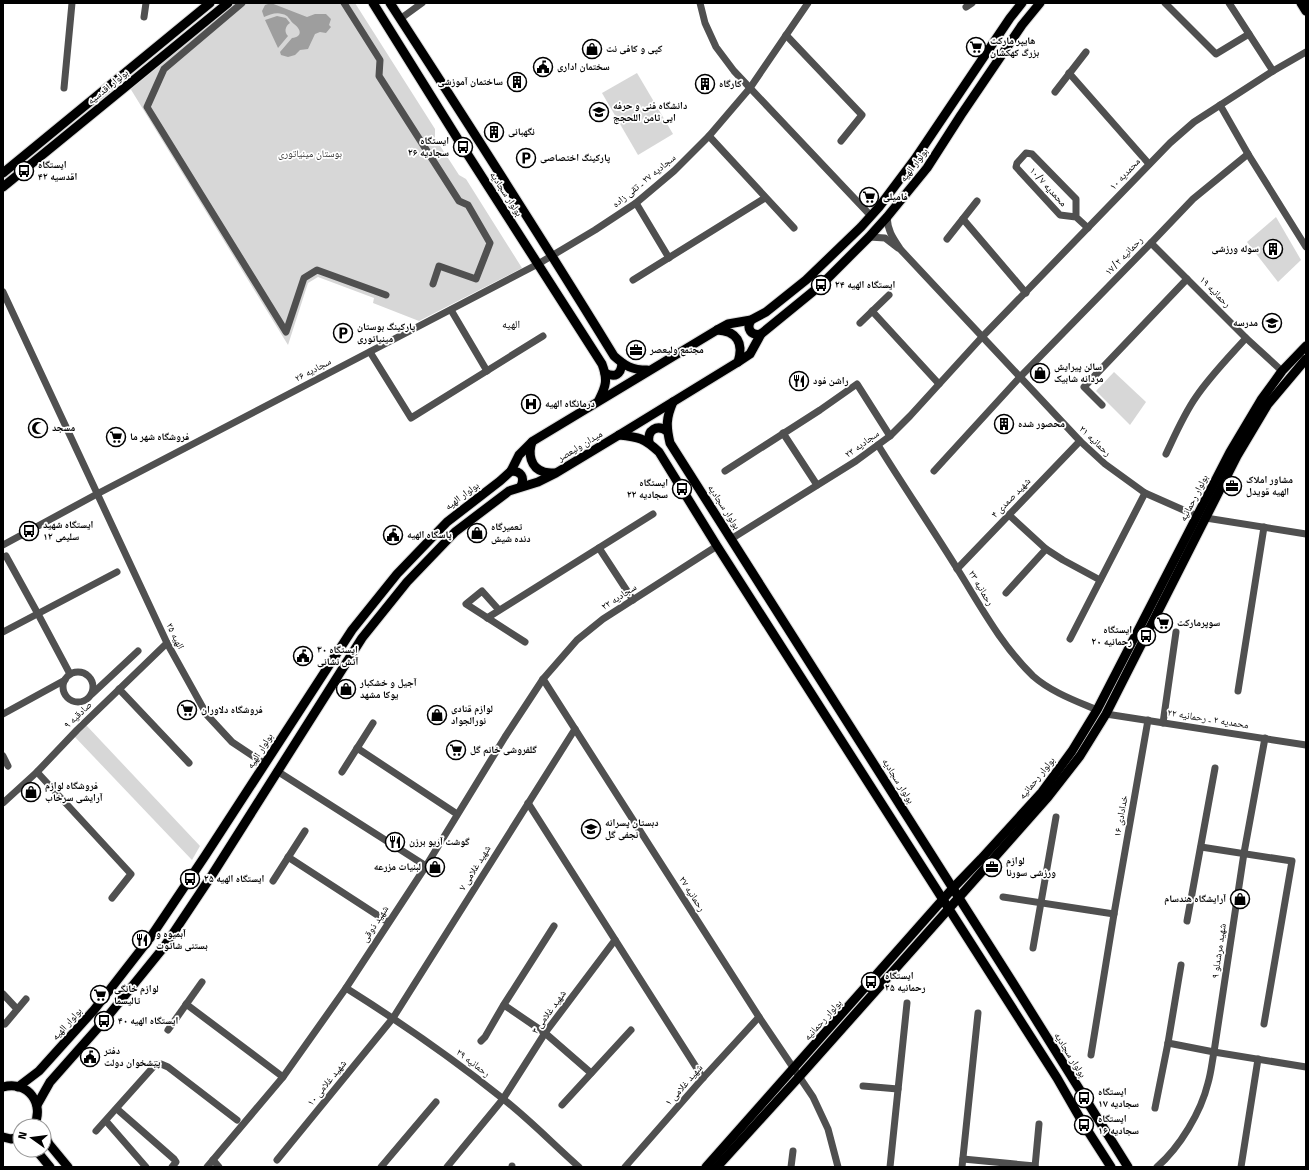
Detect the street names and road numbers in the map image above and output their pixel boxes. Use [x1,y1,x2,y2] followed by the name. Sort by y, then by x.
[85,67,131,107] street label: بولوار اقدسیه
[897,145,931,184] street label: بولوار الهیه
[610,151,678,210] street label: سجادیه ۲۷ ـ تقی زاده
[1107,155,1143,193] street label: محمدیه ۱۰
[1027,165,1070,209] street label: محمدیه ۱۰/۷
[487,169,525,219] street label: بولوار سجادیه
[1103,234,1145,278] street label: رحمانیه ۱۷/۲
[1197,274,1233,310] street label: رحمانیه ۱۹
[293,355,334,385] street label: سجادیه ۲۶
[1077,423,1114,459] street label: رحمانیه ۲۱
[842,427,882,460] street label: سجادیه ۲۳
[555,428,605,465] street label: میدان ولیعصر
[1177,472,1211,523] street label: بولوار رحمانیه
[989,475,1033,521] street label: شهید صمدی ۴
[443,479,482,513] street label: بولوار الهیه
[705,482,743,532] street label: بولوار سجادیه
[966,568,996,608] street label: رحمانیه ۲۳
[599,581,639,613] street label: سجادیه ۲۲
[163,621,187,651] street label: الهیه ۲۵
[62,699,94,731] street label: صادقیه ۹
[1167,707,1250,731] street label: محمدیه ۲ ـ رحمانیه ۲۲
[244,731,276,771] street label: بولوار الهیه
[1016,754,1058,802] street label: بولوار رحمانیه
[879,756,917,806] street label: بولوار سجادیه
[1111,794,1131,838] street label: خدادادی ۱۶
[456,843,494,893] street label: شهید غلامی ۷
[676,874,708,914] street label: رحمانیه ۲۷
[359,903,391,945] street label: شهید ذوقی
[1209,922,1229,979] street label: شهید مرشدلو ۹
[529,987,569,1036] street label: شهید غلامی ۳
[802,997,845,1043] street label: بولوار رحمانیه
[49,1005,85,1043] street label: بولوار الهیه
[1051,1030,1089,1080] street label: بولوار سجادیه
[454,1046,492,1080] street label: رحمانیه ۲۹
[305,1057,349,1108] street label: شهید غلامی ۱۰
[663,1061,706,1108] street label: شهید غلامی ۱

